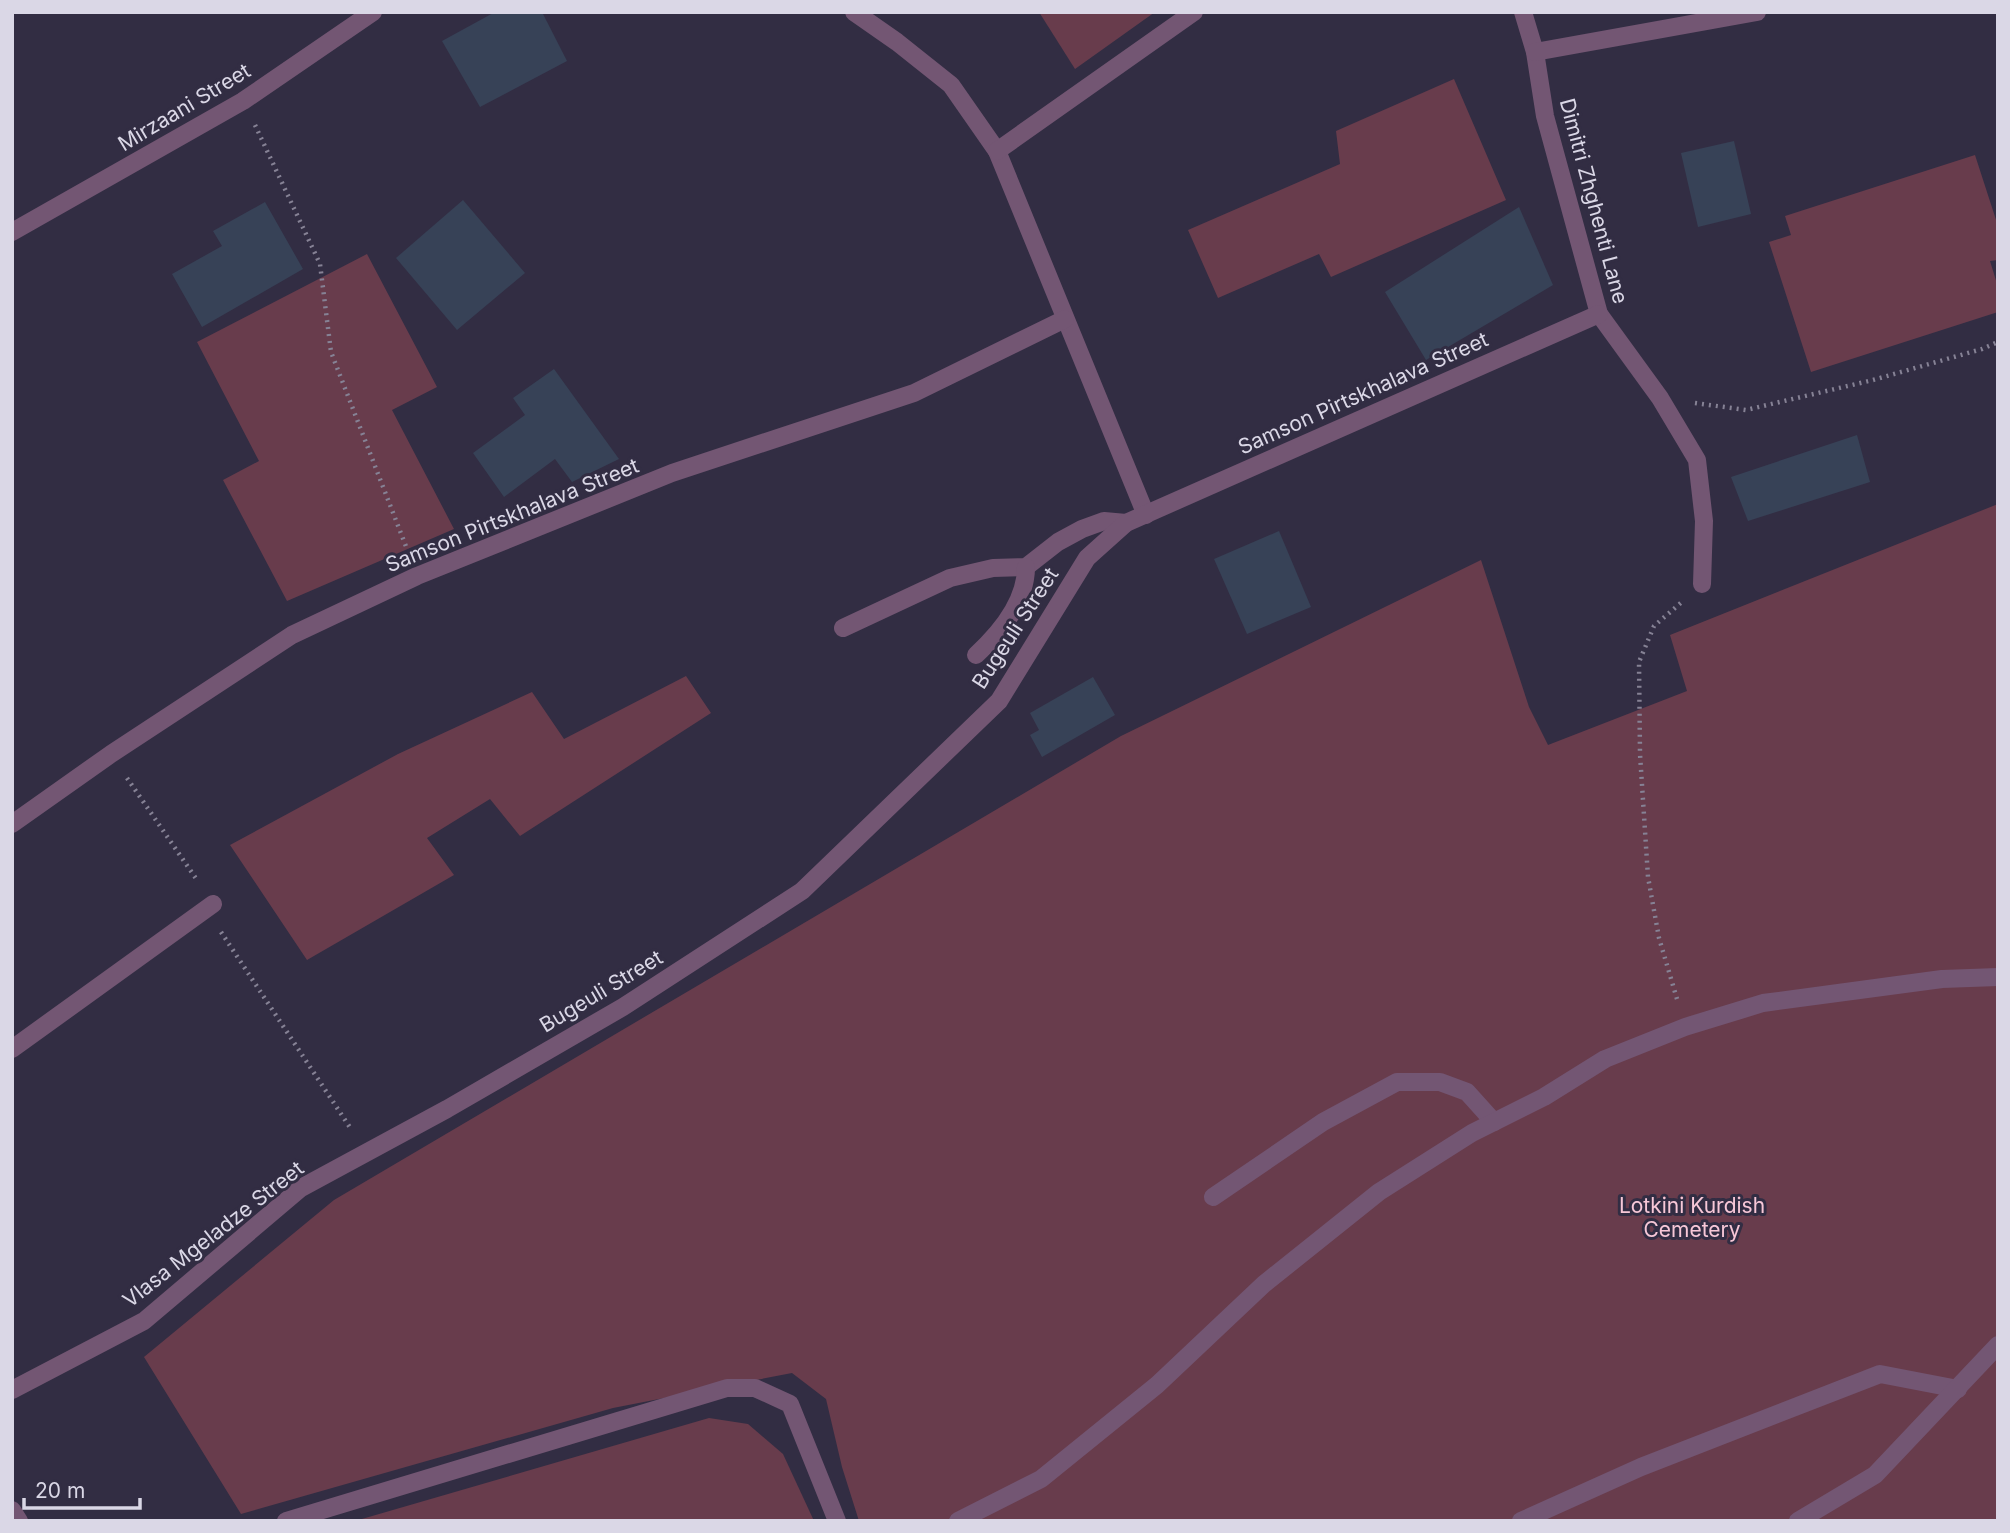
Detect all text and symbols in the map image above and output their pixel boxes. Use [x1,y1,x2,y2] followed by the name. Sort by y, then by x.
[113,58,255,156] street label: Mirzaani Street
[1555,96,1633,306] street label: Dimitri Zhghenti Lane
[1234,326,1492,460] street label: Samson Pirtskhalava Street
[382,453,642,577] street label: Samson Pirtskhalava Street
[967,563,1063,693] street label: Bugeuli Street
[535,944,667,1038] street label: Bugeuli Street
[118,1156,309,1312] street label: Vlasa Mgeladze Street
[1619,1193,1765,1242] park label: Lotkini Kurdish Cemetery
[24,1466,140,1510] scale bar
[35,1478,85,1503] text: 20 m

